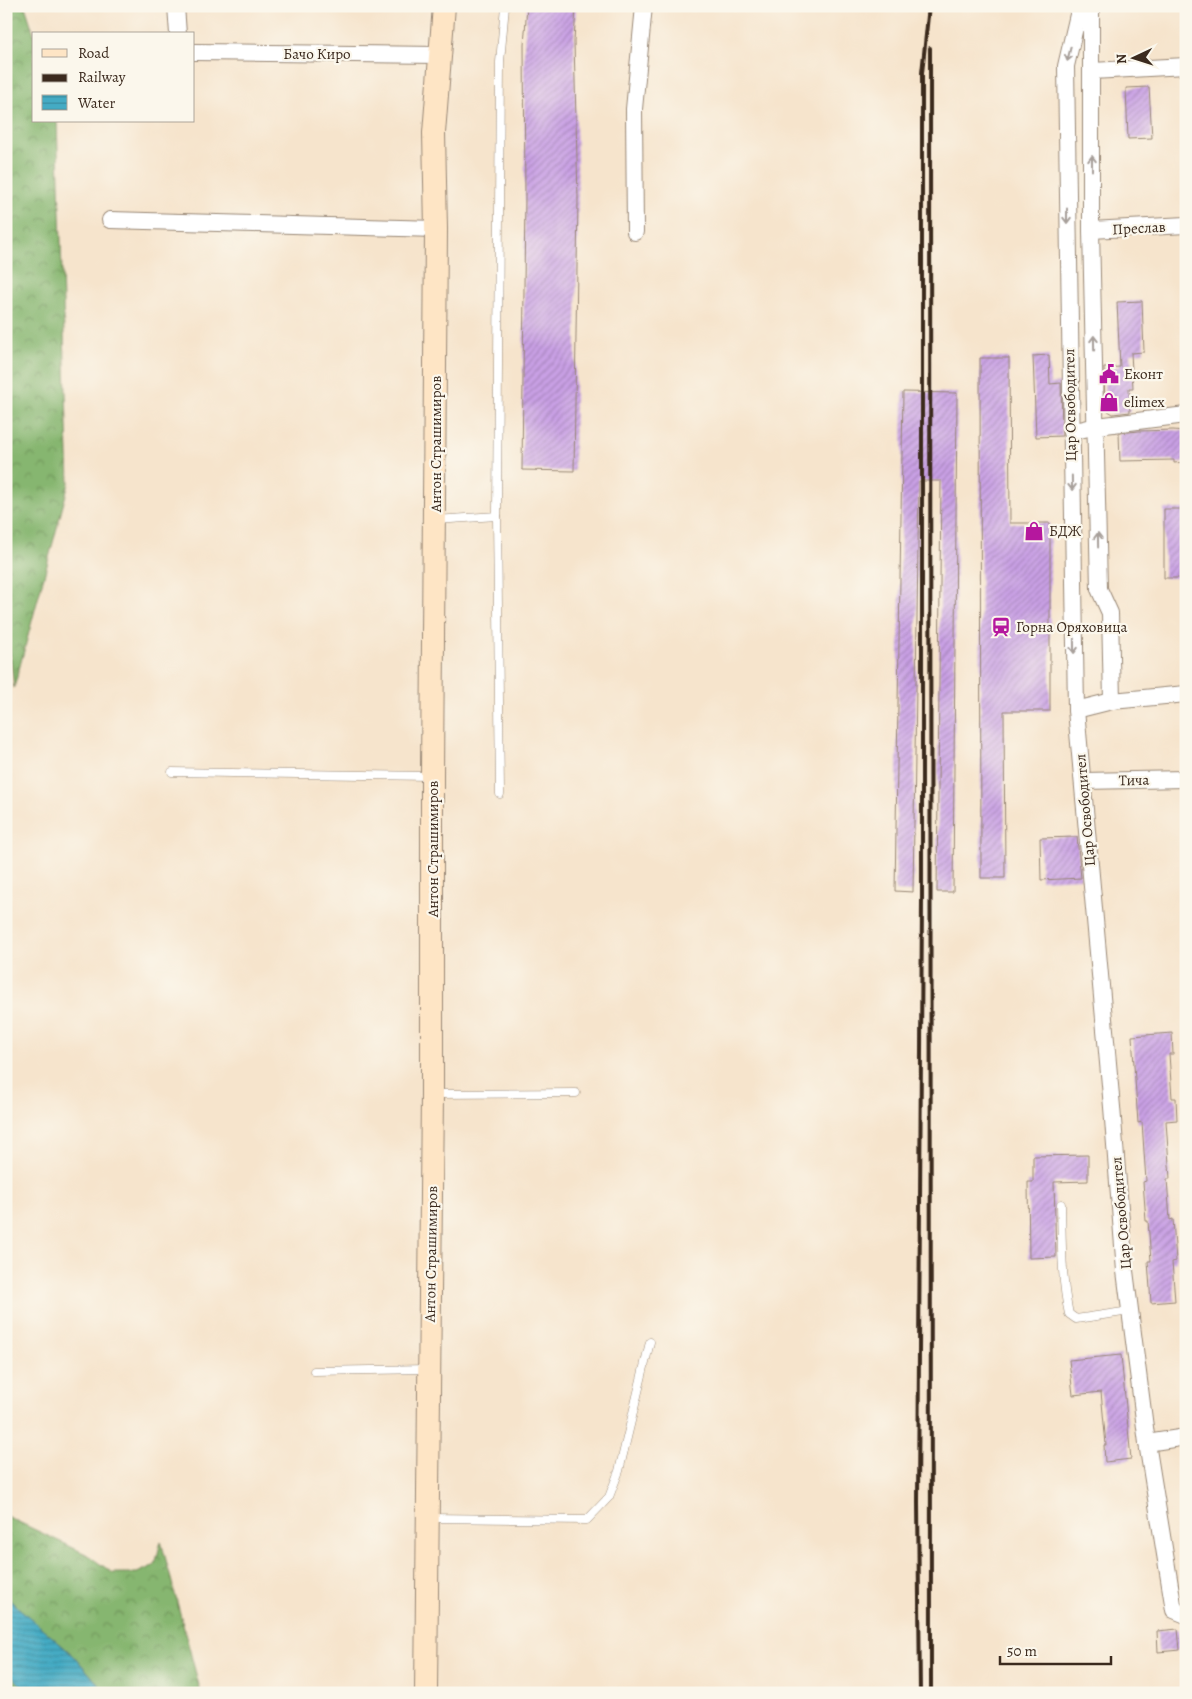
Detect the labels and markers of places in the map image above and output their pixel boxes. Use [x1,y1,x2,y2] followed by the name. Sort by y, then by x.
[1098,363,1120,385] public building icon: Еконт
[1124,364,1163,384] place label: Еконт
[1098,391,1120,413] shop icon: elimex
[1124,392,1165,412] place label: elimex
[1023,520,1045,542] shop icon: БДЖ
[1049,521,1082,541] place label: БДЖ
[990,616,1012,638] station icon: Горна Оряховица
[1016,617,1128,637] place label: Горна Оряховица

